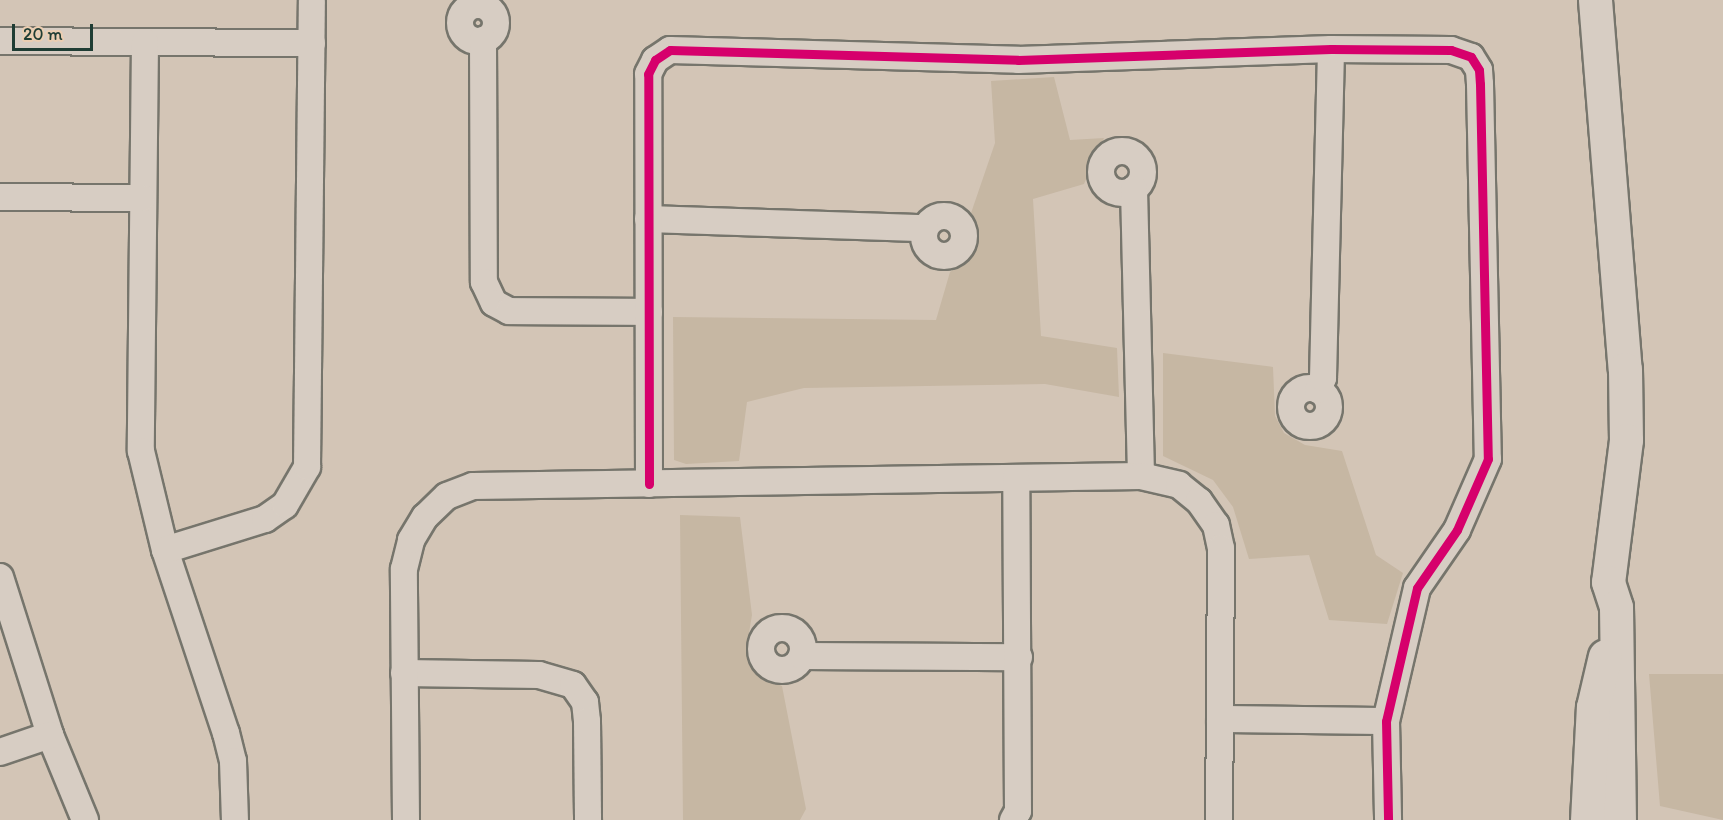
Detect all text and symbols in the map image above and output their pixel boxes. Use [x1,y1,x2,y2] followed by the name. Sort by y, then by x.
[15,12,96,50] scale bar
[23,23,63,45] text: 20 m

